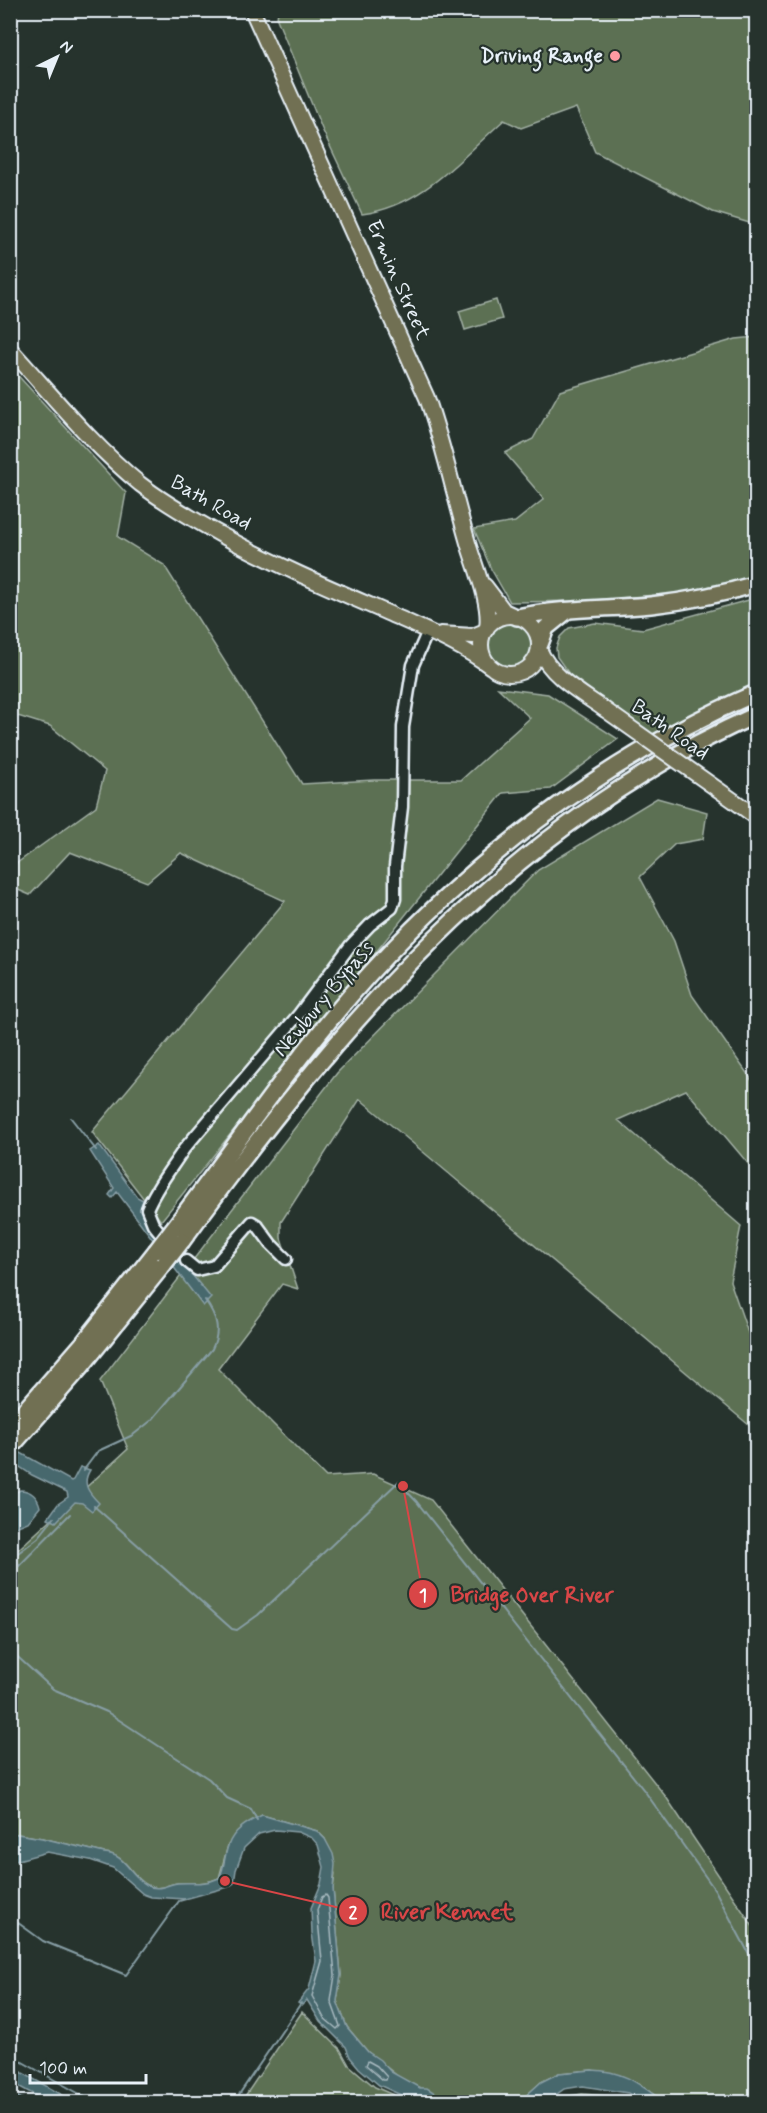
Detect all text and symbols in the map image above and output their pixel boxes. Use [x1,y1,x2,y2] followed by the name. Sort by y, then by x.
[27,27,87,87] north arrow
[55,36,77,58] text: N
[480,42,603,72] place label: Driving Range
[608,49,622,63] marker: Driving Range
[359,216,437,345] street label: Ermin Street
[165,468,257,538] street label: Bath Road
[625,693,715,767] street label: Bath Road
[267,935,381,1063] street label: Newbury Bypass
[408,1574,625,1614] callout: Bridge Over River
[450,1582,615,1611] text: Bridge Over River
[419,1584,427,1608] text: 1
[338,1891,525,1931] callout: River Kennet
[381,1899,514,1927] text: River Kennet
[349,1901,358,1925] text: 2
[30,2047,146,2085] scale bar
[39,2057,87,2081] text: 100 m

